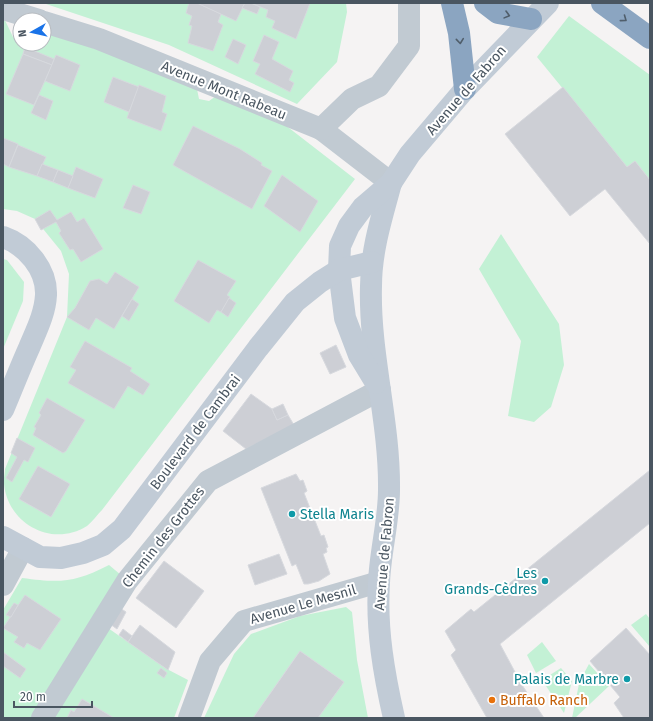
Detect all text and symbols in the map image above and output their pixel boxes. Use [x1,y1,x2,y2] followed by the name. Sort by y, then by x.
[503,10,510,19] one-way arrow
[12,12,52,52] north arrow
[620,14,627,22] one-way arrow
[16,29,30,38] text: N
[455,38,464,44] one-way arrow
[423,42,510,139] street label: Avenue de Fabron
[159,58,289,123] street label: Avenue Mont Rabeau
[147,371,244,493] street label: Boulevard de Cambrai
[119,483,208,591] street label: Chemin des Grottes
[371,497,398,611] street label: Avenue de Fabron
[300,506,374,523] place label: Stella Maris
[287,509,297,519] marker: Stella Maris
[444,565,537,598] place label: Les Grands-Cèdres
[540,576,550,586] marker: Les Grands-Cèdres
[248,581,358,628] street label: Avenue Le Mesnil
[514,671,619,688] place label: Palais de Marbre
[622,674,632,684] marker: Palais de Marbre
[14,683,92,709] scale bar
[20,690,46,704] text: 20 m
[500,692,588,709] place label: Buffalo Ranch
[487,695,497,705] marker: Buffalo Ranch

